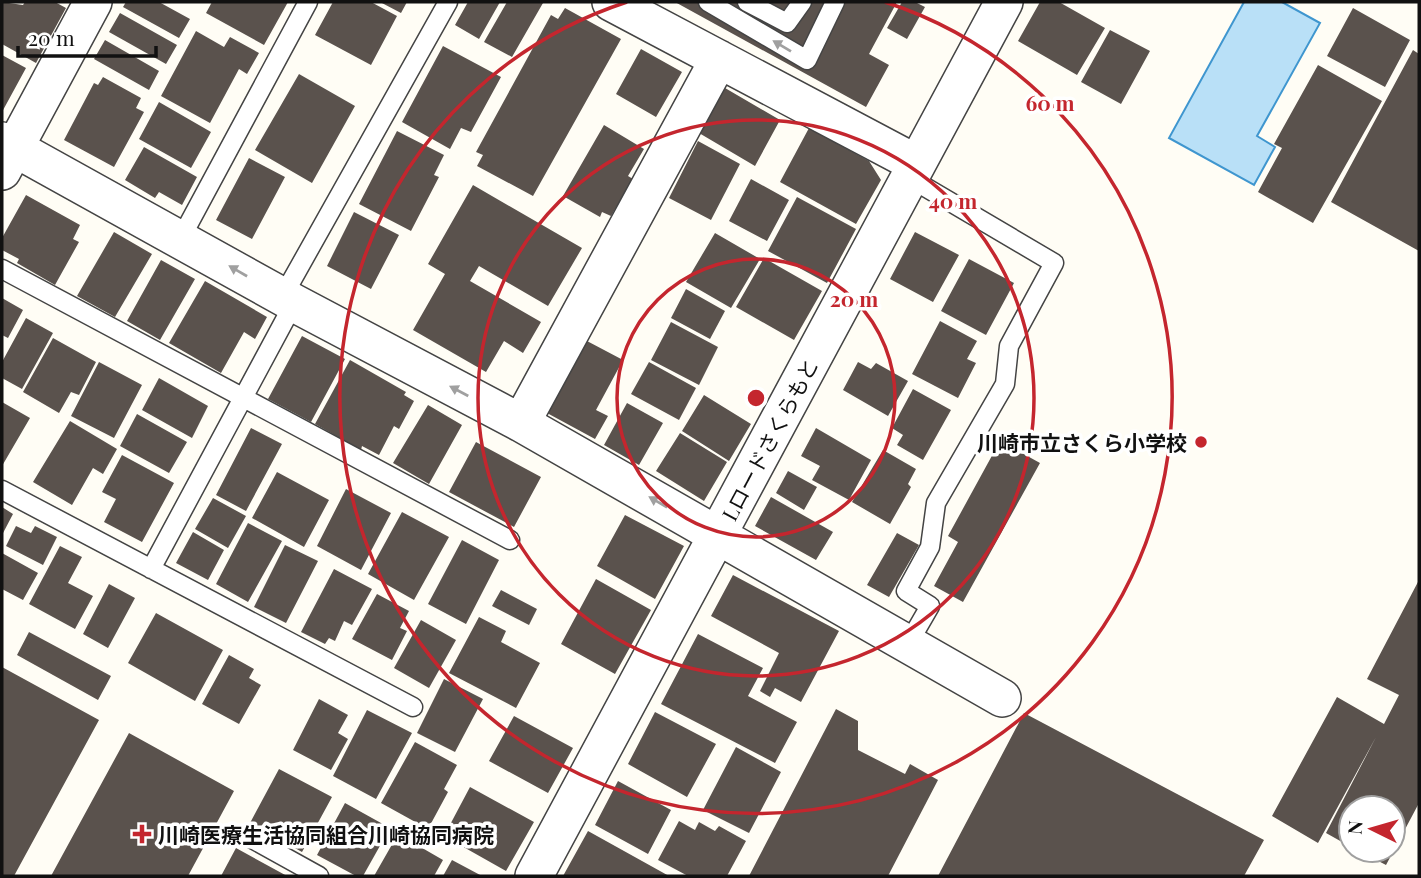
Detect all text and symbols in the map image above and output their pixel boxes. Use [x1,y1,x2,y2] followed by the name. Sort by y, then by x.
[18,14,156,58] scale bar
[28,23,75,51] text: 20 m
[773,39,792,52] one-way arrow
[1025,88,1075,116] text: 60 m
[929,186,977,214] text: 40 m
[228,265,248,277] one-way arrow
[830,284,878,312] text: 20 m
[714,353,824,525] street label: Lロードさくらもと
[449,385,469,397] one-way arrow
[744,386,768,410] centre of rings
[977,428,1187,456] place label: 川崎市立さくら小学校
[1193,434,1209,450] marker: 川崎市立さくら小学校
[648,496,668,508] one-way arrow
[1337,794,1407,864] north arrow
[1341,819,1368,835] text: N
[158,820,494,848] place label: 川崎医療生活協同組合川崎協同病院
[132,824,152,844] marker: 川崎医療生活協同組合川崎協同病院

